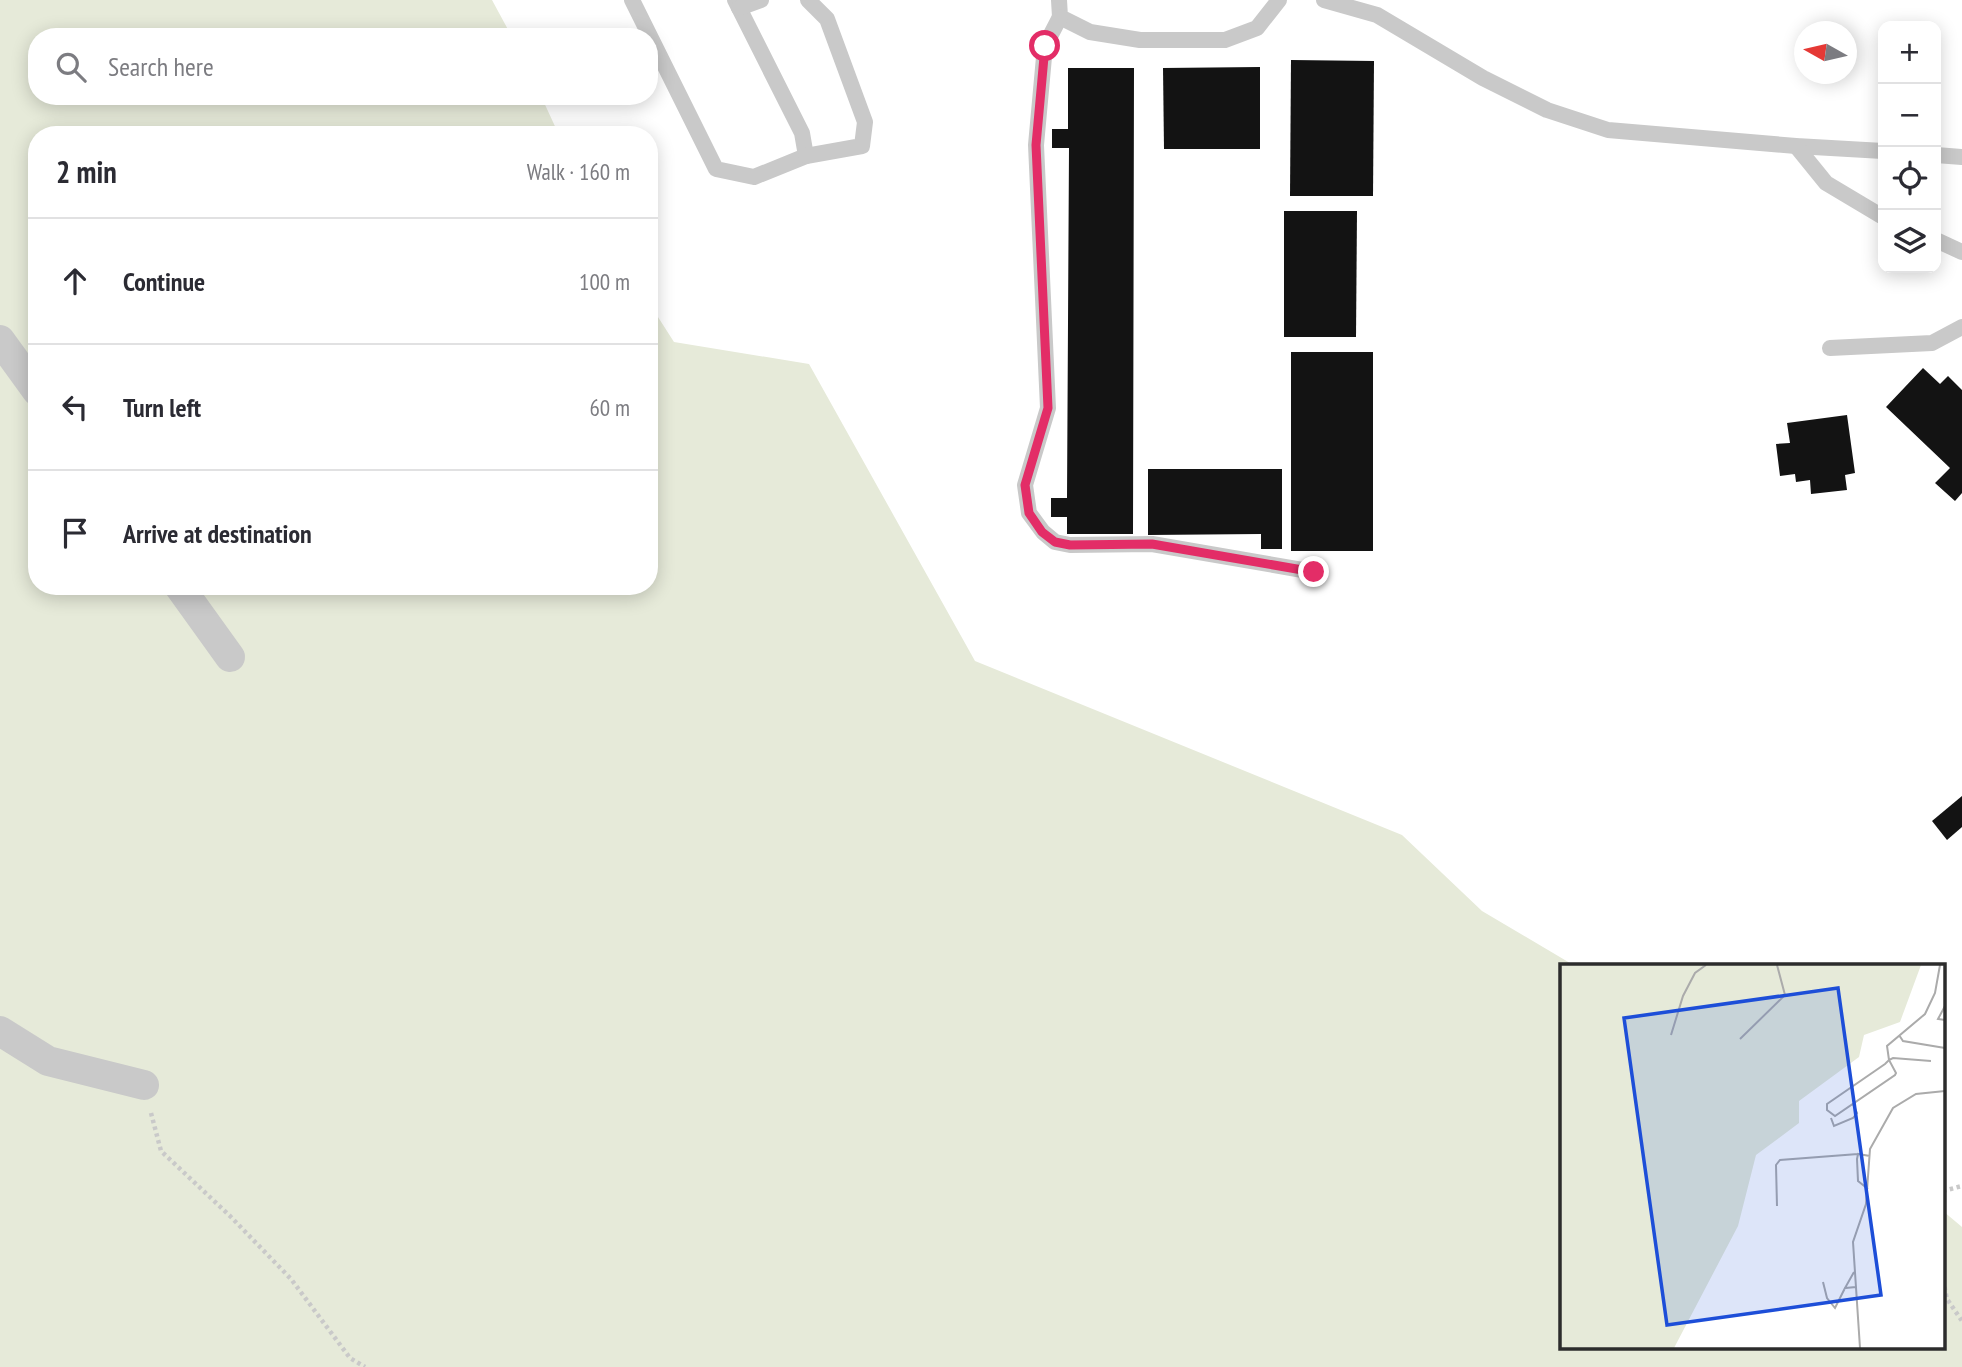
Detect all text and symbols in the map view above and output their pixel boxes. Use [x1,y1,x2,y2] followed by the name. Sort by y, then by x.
[1794,21,1857,84] north arrow
[1878,21,1941,273] map controls
[1878,21,1941,84] button: +
[28,28,658,105] search box
[1029,30,1060,61] route start
[52,48,90,86] icon: search
[108,50,214,83] text: Search here
[1878,84,1941,147] button: −
[1878,147,1941,210] button: locate
[56,152,117,191] text: 2 min
[527,157,630,186] text: Walk · 160 m
[1878,210,1941,273] button: layers
[56,262,94,300] icon: ahead
[123,265,205,298] text: Continue
[579,267,630,296] text: 100 m
[56,388,94,426] icon: left
[123,391,201,424] text: Turn left
[589,393,630,422] text: 60 m
[56,514,94,552] icon: arrive
[123,517,312,550] text: Arrive at destination
[1298,556,1329,587] route end
[1560,964,1944,1350] inset map

